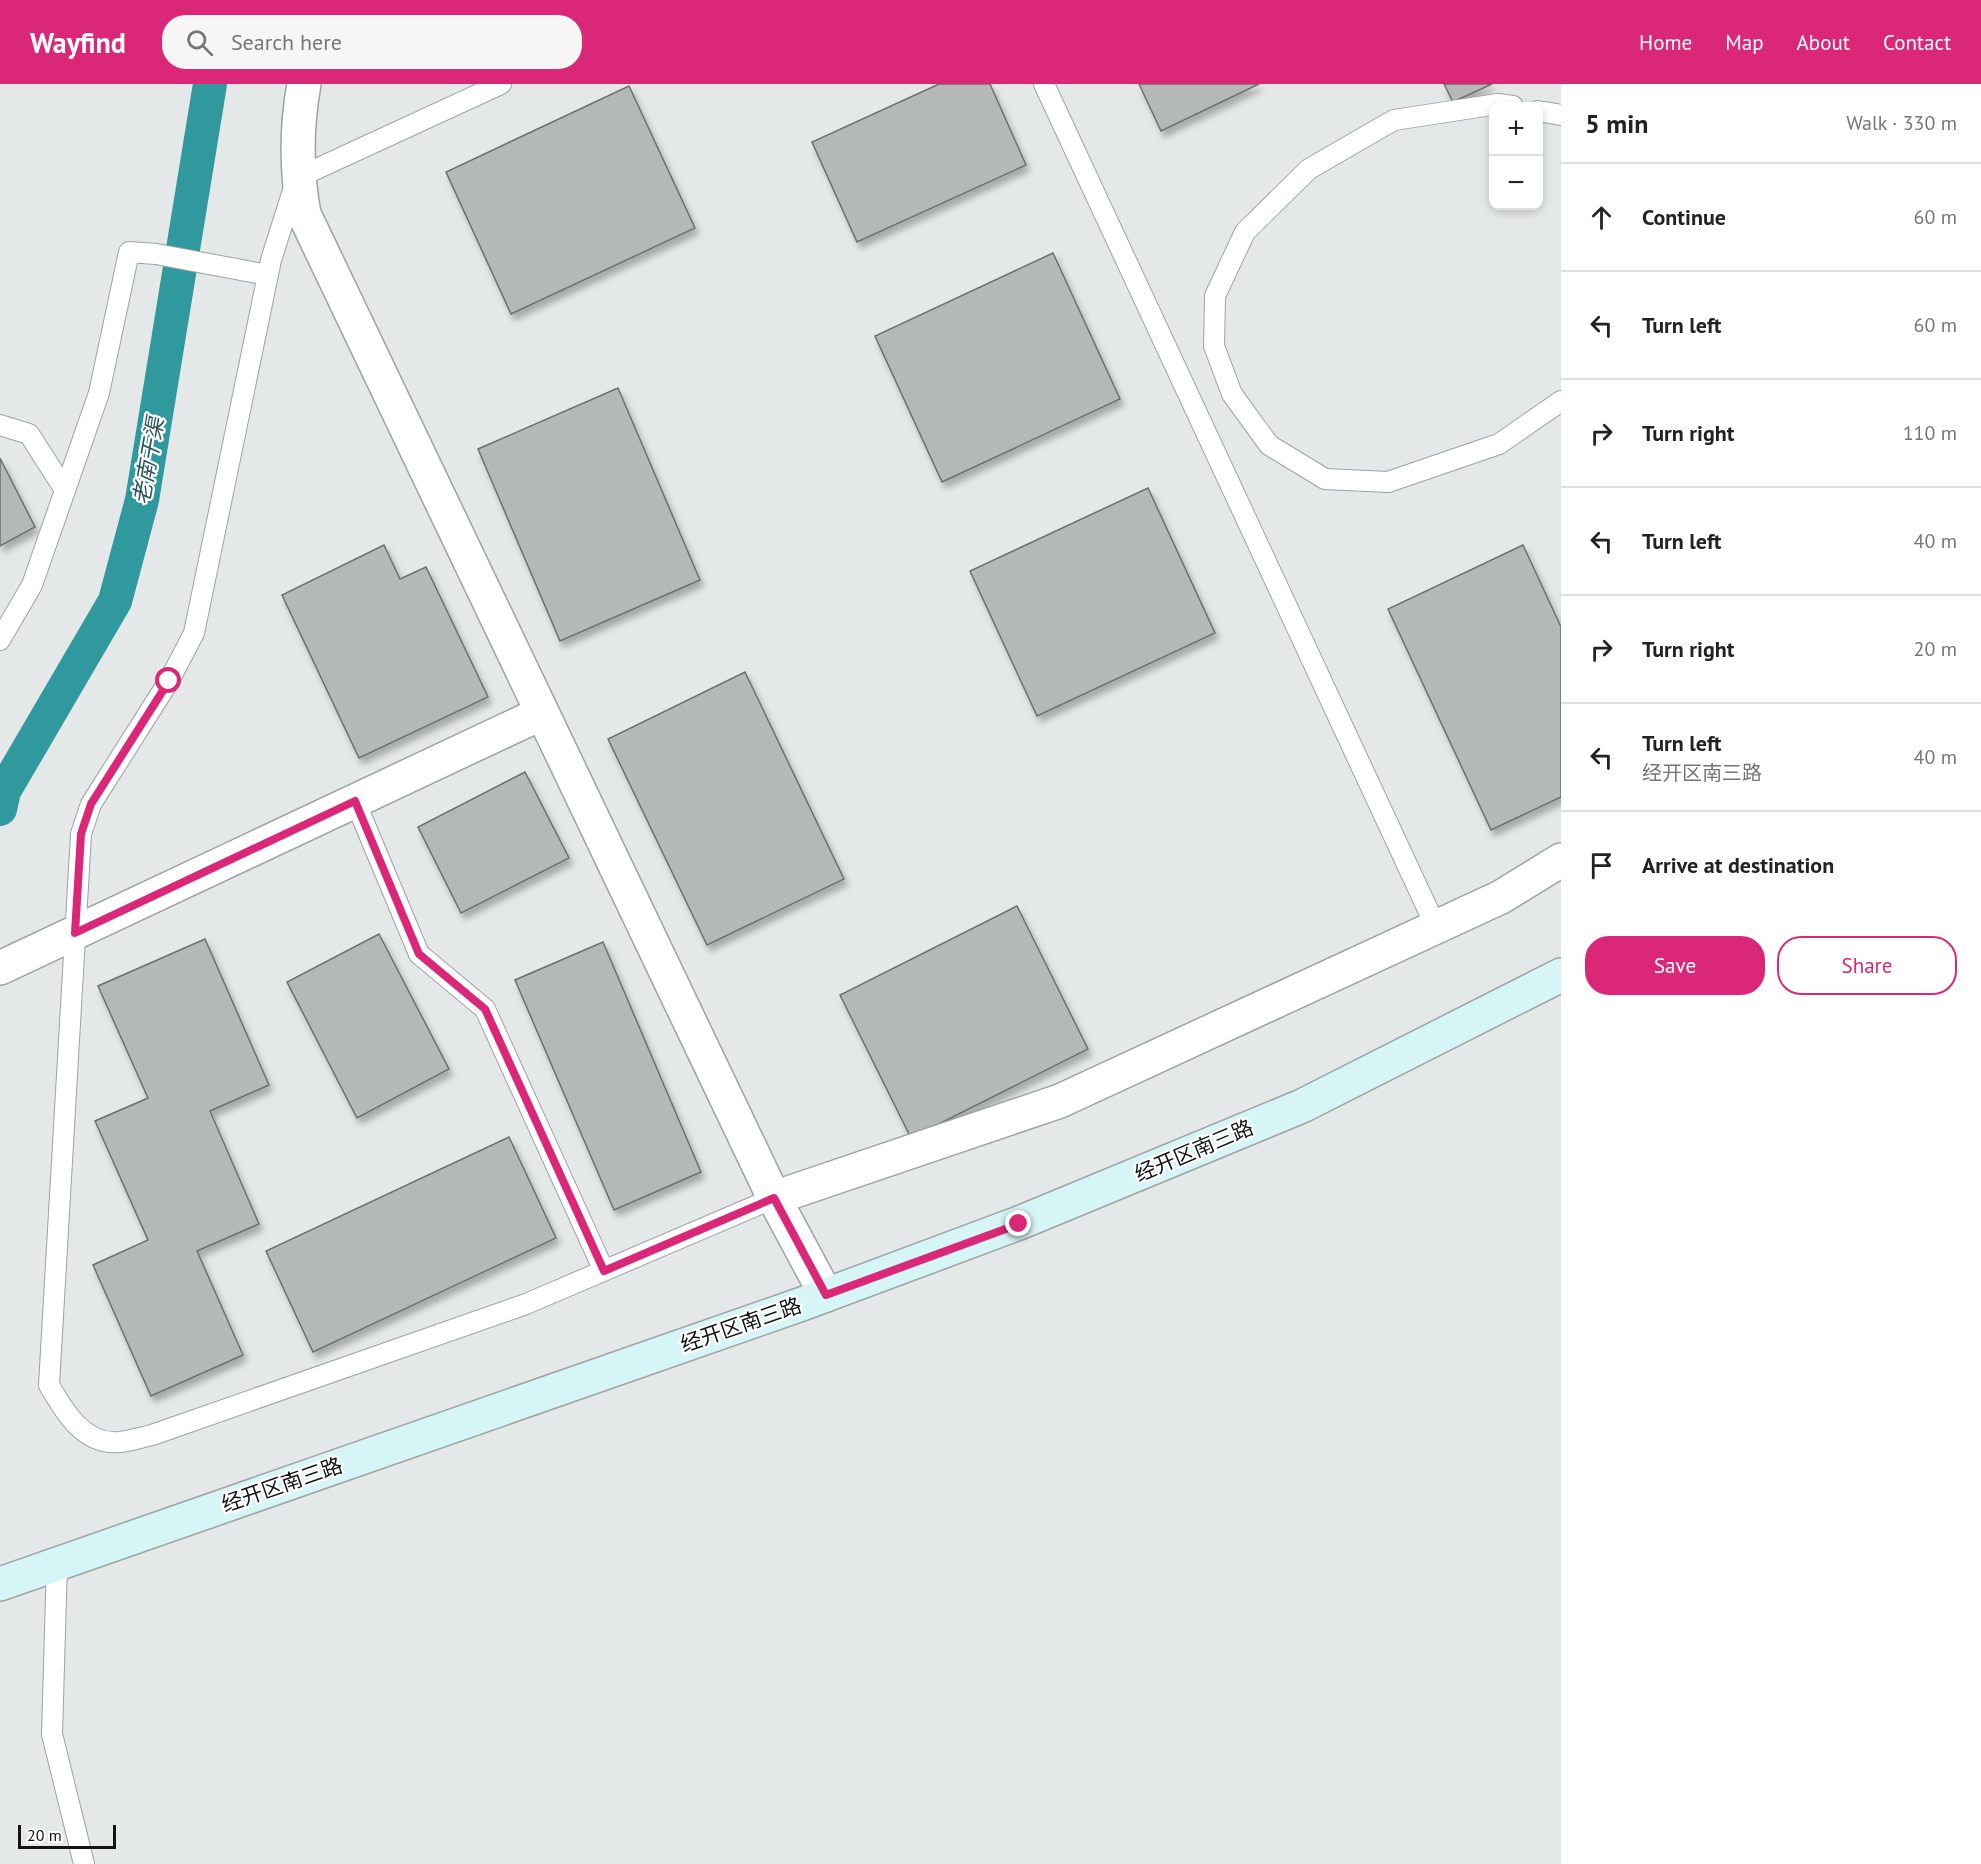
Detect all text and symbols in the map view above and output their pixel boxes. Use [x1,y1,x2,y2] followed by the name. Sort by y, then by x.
[162,15,582,69] search box
[30,24,126,61] text: Wayfind
[183,26,216,59] icon: search
[231,28,342,56] text: Search here
[1639,29,1692,56] text: Home
[1725,29,1764,56] text: Map
[1797,29,1850,56] text: About
[1883,29,1951,56] text: Contact
[1489,102,1543,210] map controls
[1489,102,1543,156] button: +
[1585,107,1648,140] text: 5 min
[1846,110,1957,136] text: Walk · 330 m
[1489,156,1543,210] button: −
[1585,201,1618,234] icon: ahead
[1642,203,1726,231] text: Continue
[1914,204,1957,230] text: 60 m
[1585,309,1618,342] icon: left
[1642,311,1722,339] text: Turn left
[1914,312,1957,338] text: 60 m
[127,412,170,507] water label: 老南干渠
[1585,417,1618,450] icon: right
[1642,419,1734,447] text: Turn right
[1903,420,1957,446] text: 110 m
[1585,525,1618,558] icon: left
[1642,527,1722,555] text: Turn left
[1914,528,1957,554] text: 40 m
[1585,633,1618,666] icon: right
[1642,635,1734,663] text: Turn right
[1914,636,1957,662] text: 20 m
[155,667,181,693] route start
[1642,729,1722,757] text: Turn left
[1585,741,1618,774] icon: left
[1914,744,1957,770] text: 40 m
[1642,760,1762,786] text: 经开区南三路
[1585,849,1618,882] icon: arrive
[1642,851,1834,879] text: Arrive at destination
[1585,936,1765,995] button: Save
[1777,936,1957,995] button: Share
[1131,1113,1257,1188] street label: 经开区南三路
[1005,1210,1031,1236] route end
[677,1291,805,1358] street label: 经开区南三路
[218,1451,346,1518] street label: 经开区南三路
[18,1822,116,1850] scale bar
[27,1825,62,1845] text: 20 m

